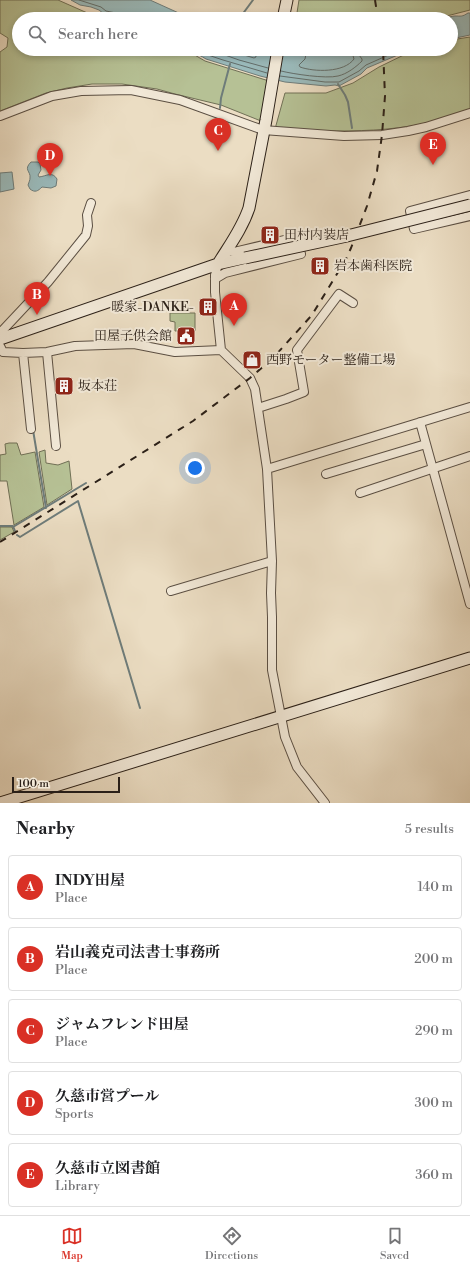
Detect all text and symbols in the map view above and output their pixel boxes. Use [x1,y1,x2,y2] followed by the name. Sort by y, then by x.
[12,12,458,56] search box
[26,23,48,45] icon: search
[58,25,138,44] text: Search here
[205,118,231,151] pin: C
[420,132,446,165] pin: E
[37,143,63,176] pin: D
[259,224,281,246] building icon: 田村内装店
[284,227,349,243] place label: 田村内装店
[309,255,331,277] building icon: 岩本歯科医院
[334,258,412,274] place label: 岩本歯科医院
[24,282,50,315] pin: B
[221,293,247,326] pin: A
[197,296,219,318] building icon: 暖家-DANKE-
[111,299,194,315] place label: 暖家-DANKE-
[175,325,197,347] public building icon: 田屋子供会館
[94,328,172,344] place label: 田屋子供会館
[241,349,263,371] shop icon: 西野モーター整備工場
[266,352,395,368] place label: 西野モーター整備工場
[53,375,75,397] building icon: 坂本荘
[78,378,117,394] place label: 坂本荘
[185,458,205,478] your location
[12,775,120,794] scale bar
[18,777,49,791] text: 100 m
[16,818,75,840] text: Nearby
[405,821,454,837] text: 5 results
[55,871,125,890] text: INDY田屋
[25,879,35,895] text: A
[417,879,453,895] text: 140 m
[55,890,87,906] text: Place
[55,943,220,962] text: 岩山義克司法書士事務所
[25,951,35,967] text: B
[414,951,453,967] text: 200 m
[55,962,87,978] text: Place
[55,1015,189,1034] text: ジャムフレンド田屋
[25,1023,35,1039] text: C
[415,1023,453,1039] text: 290 m
[55,1034,87,1050] text: Place
[55,1087,159,1106] text: 久慈市営プール
[25,1095,35,1111] text: D
[415,1095,453,1111] text: 300 m
[55,1106,94,1122] text: Sports
[55,1159,160,1178] text: 久慈市立図書館
[25,1167,35,1183] text: E
[415,1167,453,1183] text: 360 m
[55,1178,100,1194] text: Library
[61,1225,83,1263] tab: Map
[205,1225,258,1263] tab: Directions
[380,1225,409,1263] tab: Saved

